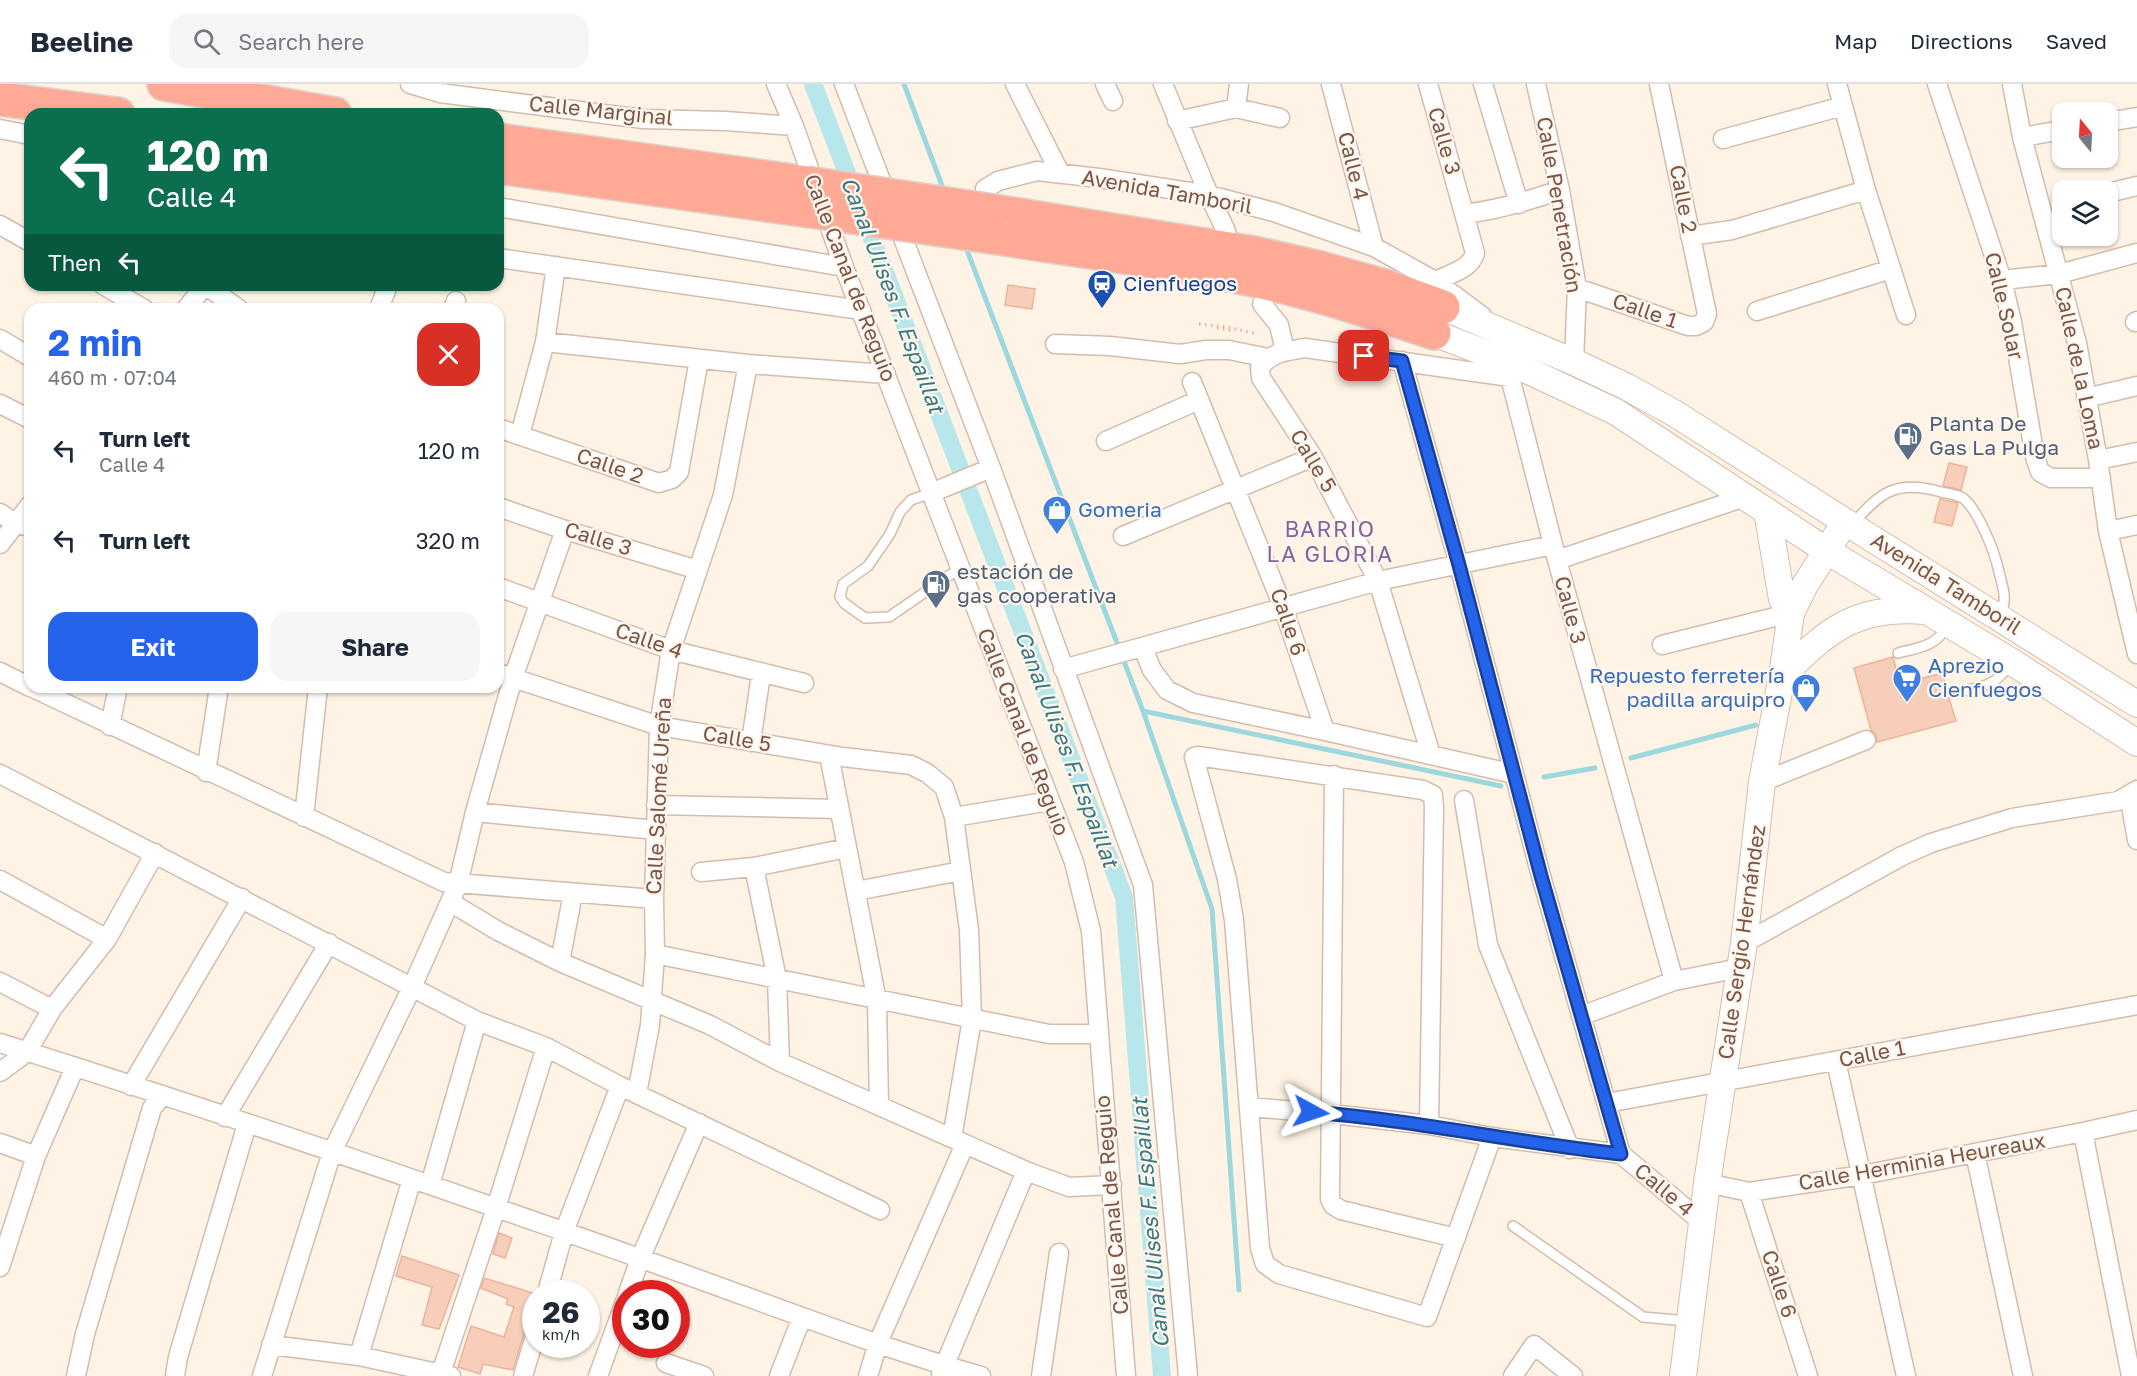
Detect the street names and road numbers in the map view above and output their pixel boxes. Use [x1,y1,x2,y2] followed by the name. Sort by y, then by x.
[528,90,674,131] street label: Calle Marginal
[1423,104,1467,178] street label: Calle 3
[1532,115,1588,295] street label: Calle Penetración
[1333,129,1375,203] street label: Calle 4
[1665,162,1703,235] street label: Calle 2
[1080,163,1254,219] street label: Avenida Tamboril
[799,170,903,385] street label: Calle Canal de Reguio
[1980,249,2030,362] street label: Calle Solar
[2050,284,2110,452] street label: Calle de la Loma
[1609,287,1681,333] street label: Calle 1
[1285,424,1343,497] street label: Calle 5
[573,442,647,489] street label: Calle 2
[561,516,635,561] street label: Calle 3
[1866,526,2027,640] street label: Avenida Tamboril
[1549,573,1592,646] street label: Calle 3
[1265,585,1313,659] street label: Calle 6
[612,616,686,664] street label: Calle 4
[972,624,1076,839] street label: Calle Canal de Reguio
[640,697,676,895] street label: Calle Salomé Ureña
[701,719,773,757] street label: Calle 5
[1712,823,1770,1061] street label: Calle Sergio Hernández
[1836,1034,1907,1072] street label: Calle 1
[1088,1094,1134,1316] street label: Calle Canal de Reguio
[1796,1126,2048,1196] street label: Calle Herminia Heureaux
[1630,1157,1700,1222] street label: Calle 4
[1757,1247,1803,1321] street label: Calle 6

